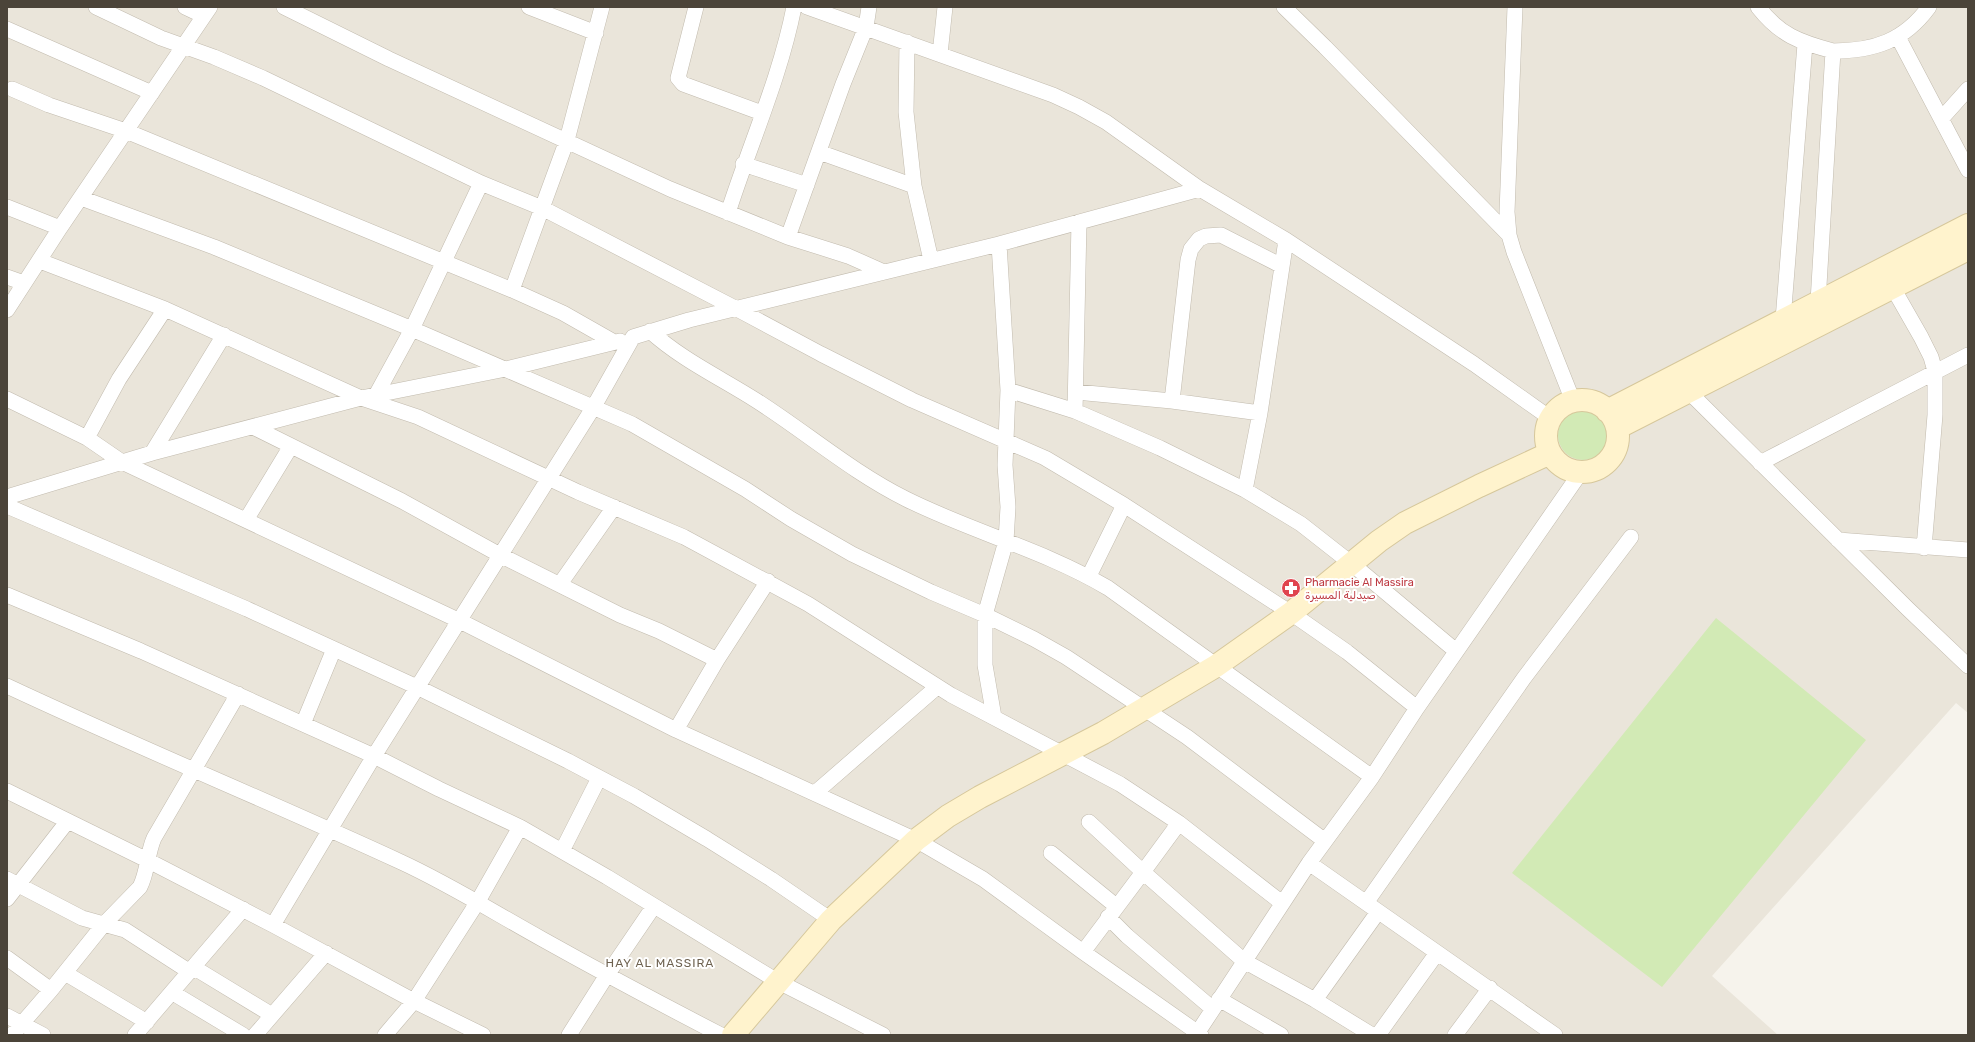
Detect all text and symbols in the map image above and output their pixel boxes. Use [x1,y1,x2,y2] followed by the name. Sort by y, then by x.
[1305,576,1414,602] place label: Pharmacie Al Massira صيدلية المسيرة
[1280,577,1302,599] pharmacy icon: Pharmacie Al Massira صيدلية المسيرة
[606,956,714,970] district label: HAY AL MASSIRA

